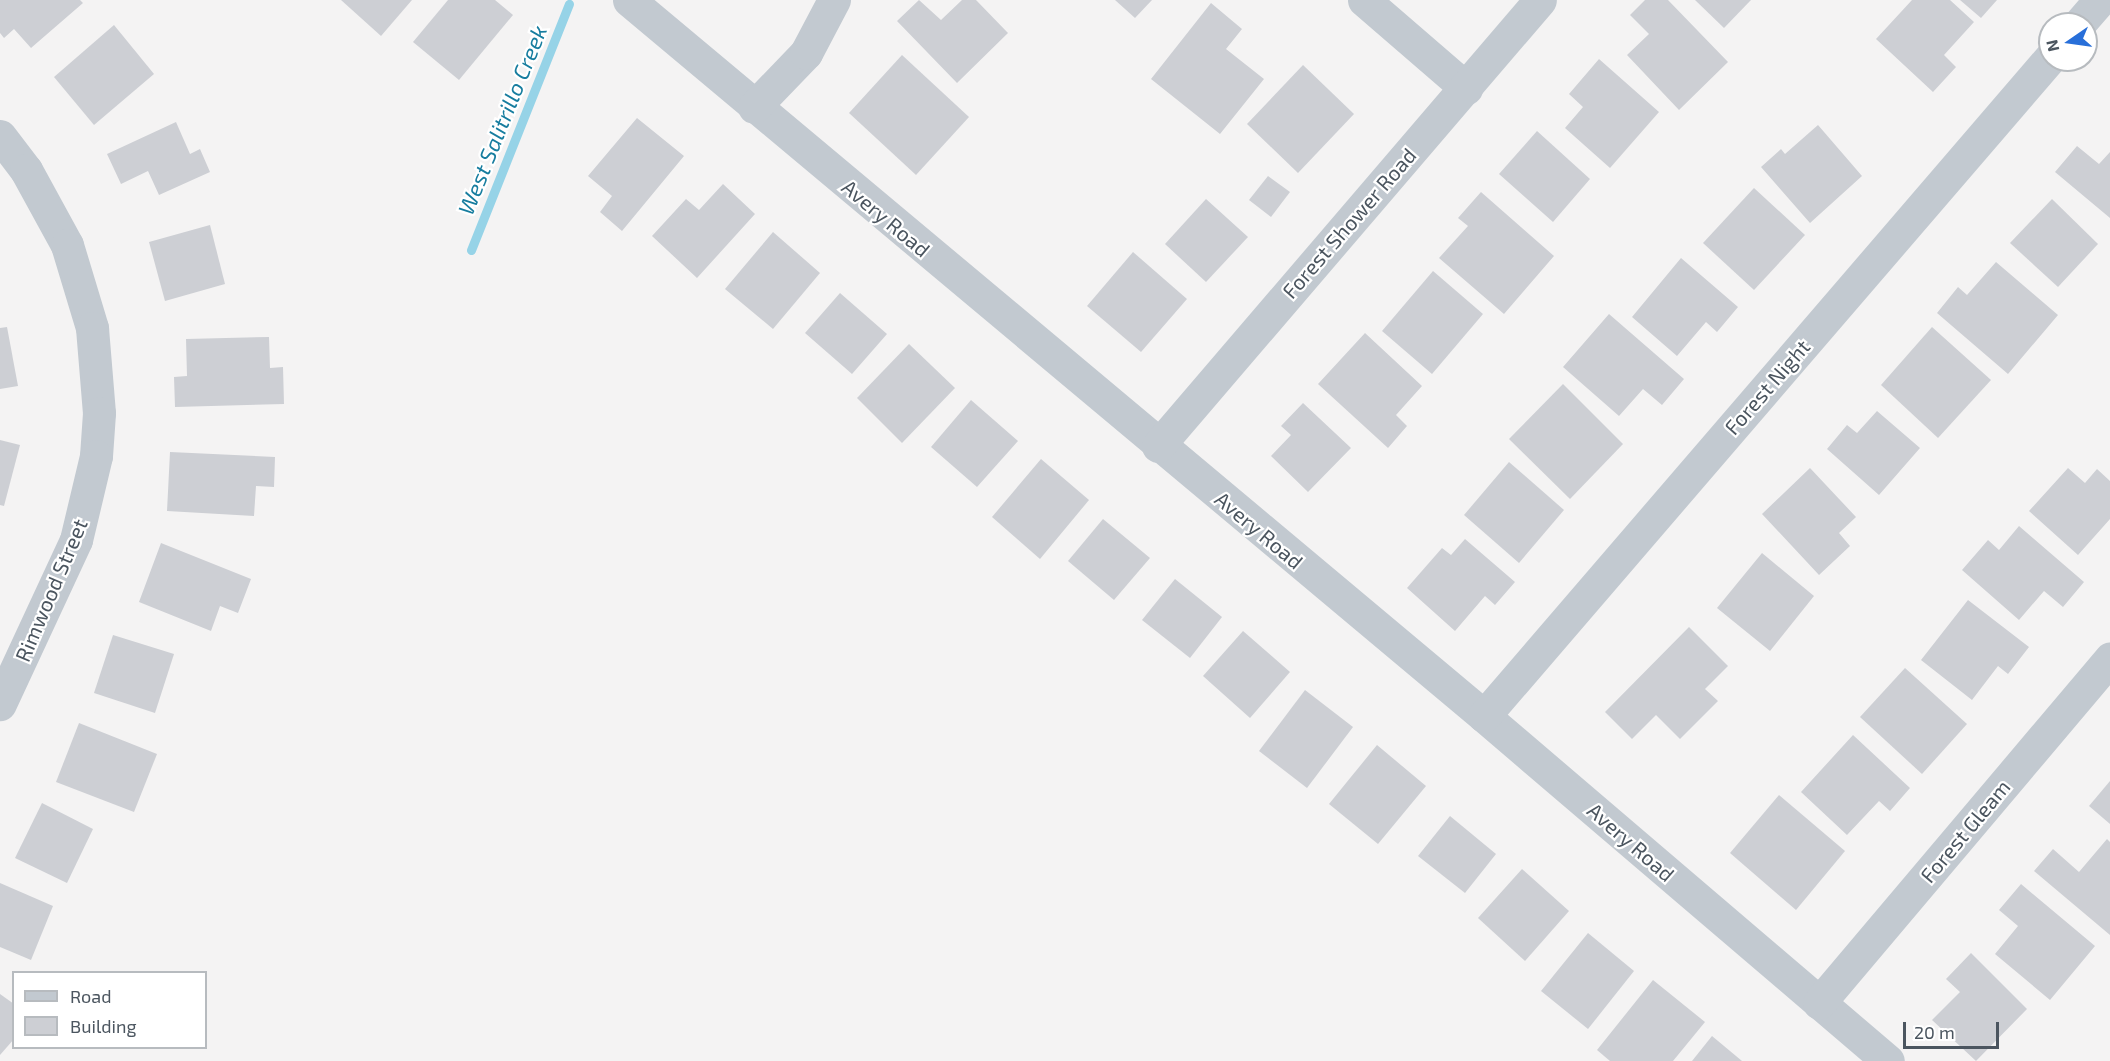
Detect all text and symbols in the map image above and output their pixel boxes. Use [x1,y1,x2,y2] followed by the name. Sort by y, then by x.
[2038,12,2098,72] north arrow
[452,21,552,219] water label: West Salitrillo Creek
[2041,38,2062,53] text: N
[1277,142,1421,304] street label: Forest Shower Road
[837,174,935,262] street label: Avery Road
[1719,334,1815,440] street label: Forest Night
[1210,486,1308,574] street label: Avery Road
[10,515,92,665] street label: Rimwood Street
[1915,775,2015,887] street label: Forest Gleam
[1582,797,1680,887] street label: Avery Road
[12,971,207,1049] legend
[70,985,111,1007] text: Road
[1906,1010,2002,1048] scale bar
[70,1015,137,1037] text: Building
[1914,1021,1955,1043] text: 20 m

